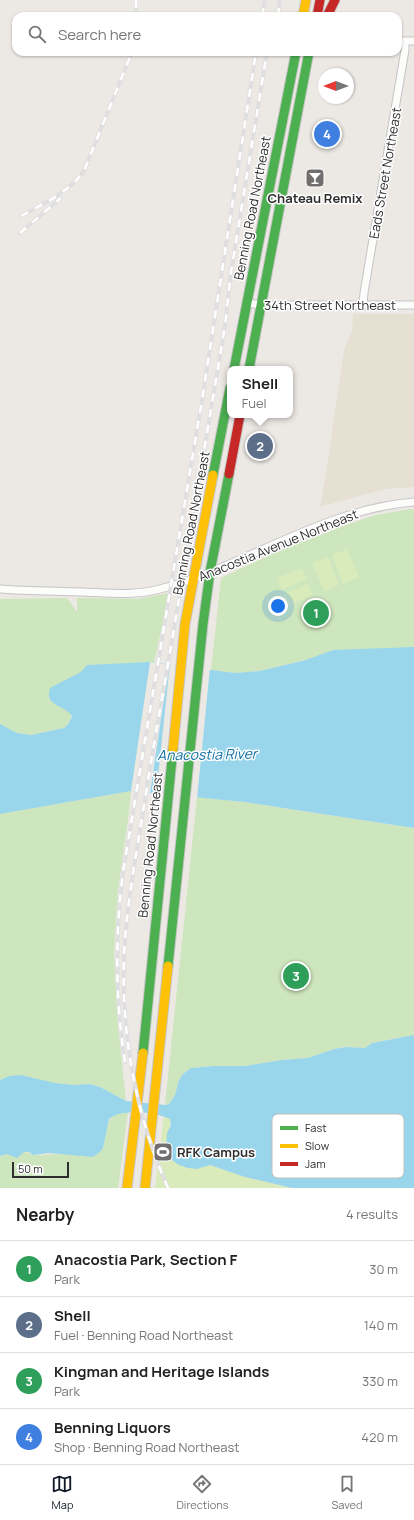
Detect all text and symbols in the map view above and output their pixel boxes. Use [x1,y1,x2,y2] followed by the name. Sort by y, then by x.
[12,12,402,56] search box
[26,23,48,45] icon: search
[58,24,141,45] text: Search here
[318,68,354,104] north arrow
[365,106,405,240] street label: Eads Street Northeast
[314,119,340,149] pin: 4
[229,135,275,281] street label: Benning Road Northeast
[304,167,326,189] bar icon: Chateau Remix
[267,189,363,207] place label: Chateau Remix
[264,296,396,314] street label: 34th Street Northeast
[227,366,293,418] popup
[242,373,278,394] text: Shell
[242,394,267,412] text: Fuel
[247,431,273,461] pin: 2
[168,450,214,596] street label: Benning Road Northeast
[195,505,361,585] street label: Anacostia Avenue Northeast
[268,596,288,616] your location
[303,598,329,628] pin: 1
[157,744,259,764] water label: Anacostia River
[133,771,167,919] street label: Benning Road Northeast
[283,961,309,991] pin: 3
[272,1114,404,1178] legend
[305,1120,327,1135] text: Fast
[305,1138,330,1153] text: Slow
[152,1141,174,1163] sports icon: RFK Campus
[177,1143,255,1161] place label: RFK Campus
[305,1156,326,1171] text: Jam
[12,1160,69,1179] scale bar
[18,1161,43,1176] text: 50 m
[16,1203,74,1226] text: Nearby
[346,1205,398,1223] text: 4 results
[54,1249,237,1270] text: Anacostia Park, Section F
[26,1260,32,1278] text: 1
[369,1260,398,1278] text: 30 m
[54,1270,80,1288] text: Park
[54,1305,91,1326] text: Shell
[25,1316,33,1334] text: 2
[364,1316,398,1334] text: 140 m
[54,1326,233,1344] text: Fuel · Benning Road Northeast
[54,1361,269,1382] text: Kingman and Heritage Islands
[25,1372,33,1390] text: 3
[362,1372,398,1390] text: 330 m
[54,1382,80,1400] text: Park
[54,1417,171,1438] text: Benning Liquors
[25,1428,33,1446] text: 4
[361,1428,398,1446] text: 420 m
[54,1438,239,1456] text: Shop · Benning Road Northeast
[51,1473,73,1512] tab: Map
[176,1473,229,1512] tab: Directions
[332,1473,363,1512] tab: Saved

